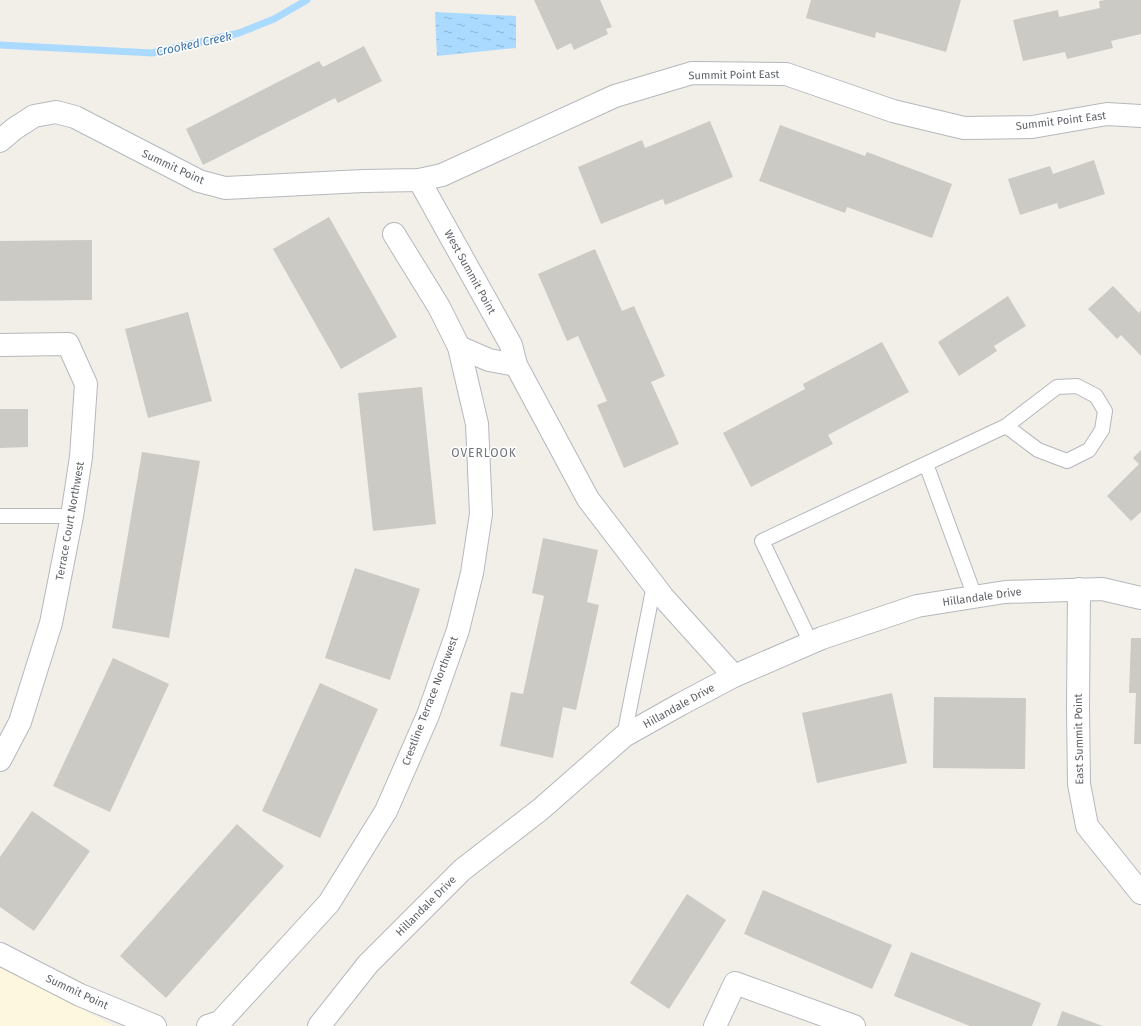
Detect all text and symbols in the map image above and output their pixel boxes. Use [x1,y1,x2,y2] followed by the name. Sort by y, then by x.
[155,29,234,59] water label: Crooked Creek
[688,68,780,82] street label: Summit Point East
[1015,109,1107,133] street label: Summit Point East
[140,147,206,187] street label: Summit Point
[441,228,499,316] street label: West Summit Point
[451,446,517,460] district label: OVERLOOK
[53,460,87,582] street label: Terrace Court Northwest
[942,585,1022,609] street label: Hillandale Drive
[399,635,461,767] street label: Crestline Terrace Northwest
[641,681,717,731] street label: Hillandale Drive
[1072,693,1086,785] street label: East Summit Point
[393,873,459,939] street label: Hillandale Drive
[44,972,110,1012] street label: Summit Point

